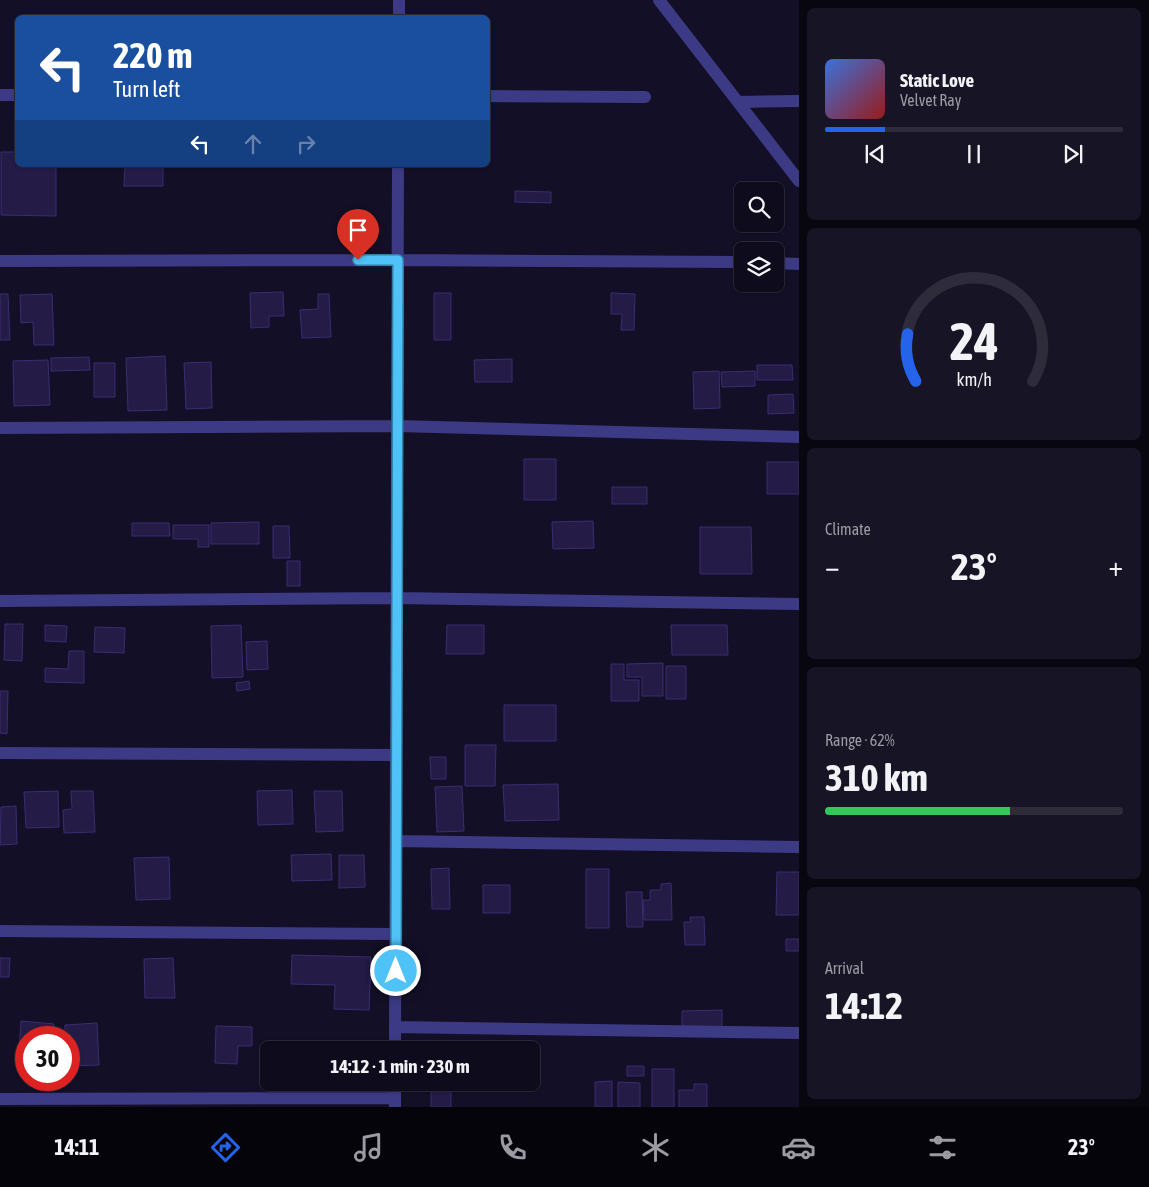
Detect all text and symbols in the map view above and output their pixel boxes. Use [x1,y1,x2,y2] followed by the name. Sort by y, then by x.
[30,35,95,100] icon: left
[113,35,192,75] text: 220 m
[900,69,974,91] text: Static Love
[113,76,180,102] text: Turn left
[900,91,961,109] text: Velvet Ray
[186,130,214,158] icon: left
[239,130,267,158] icon: ahead
[292,130,320,158] icon: right
[861,140,889,168] icon: previous
[960,140,988,168] icon: pause
[1059,140,1087,168] icon: next
[734,182,784,292] map controls
[734,182,784,232] button: search
[337,209,379,260] pin
[344,216,372,244] icon: arrive
[734,242,784,292] button: layers
[950,311,998,371] text: 24
[956,369,992,390] text: km/h
[825,520,871,538] text: Climate
[951,545,997,588] text: 23°
[825,550,840,582] text: −
[1108,550,1123,582] text: +
[825,731,895,749] text: Range · 62%
[825,756,928,799] text: 310 km
[369,944,421,996] position arrow
[825,959,864,977] text: Arrival
[825,984,903,1027] text: 14:12
[15,1026,80,1091] speed limit sign: 30
[330,1055,470,1077] text: 14:12 · 1 min · 230 m
[208,1130,243,1165] icon: directions
[351,1130,386,1165] icon: music
[495,1130,530,1165] icon: phone
[638,1130,673,1165] icon: climate
[781,1130,816,1165] icon: car
[925,1130,960,1165] icon: filters
[54,1134,99,1160] text: 14:11
[1068,1134,1095,1160] text: 23°

